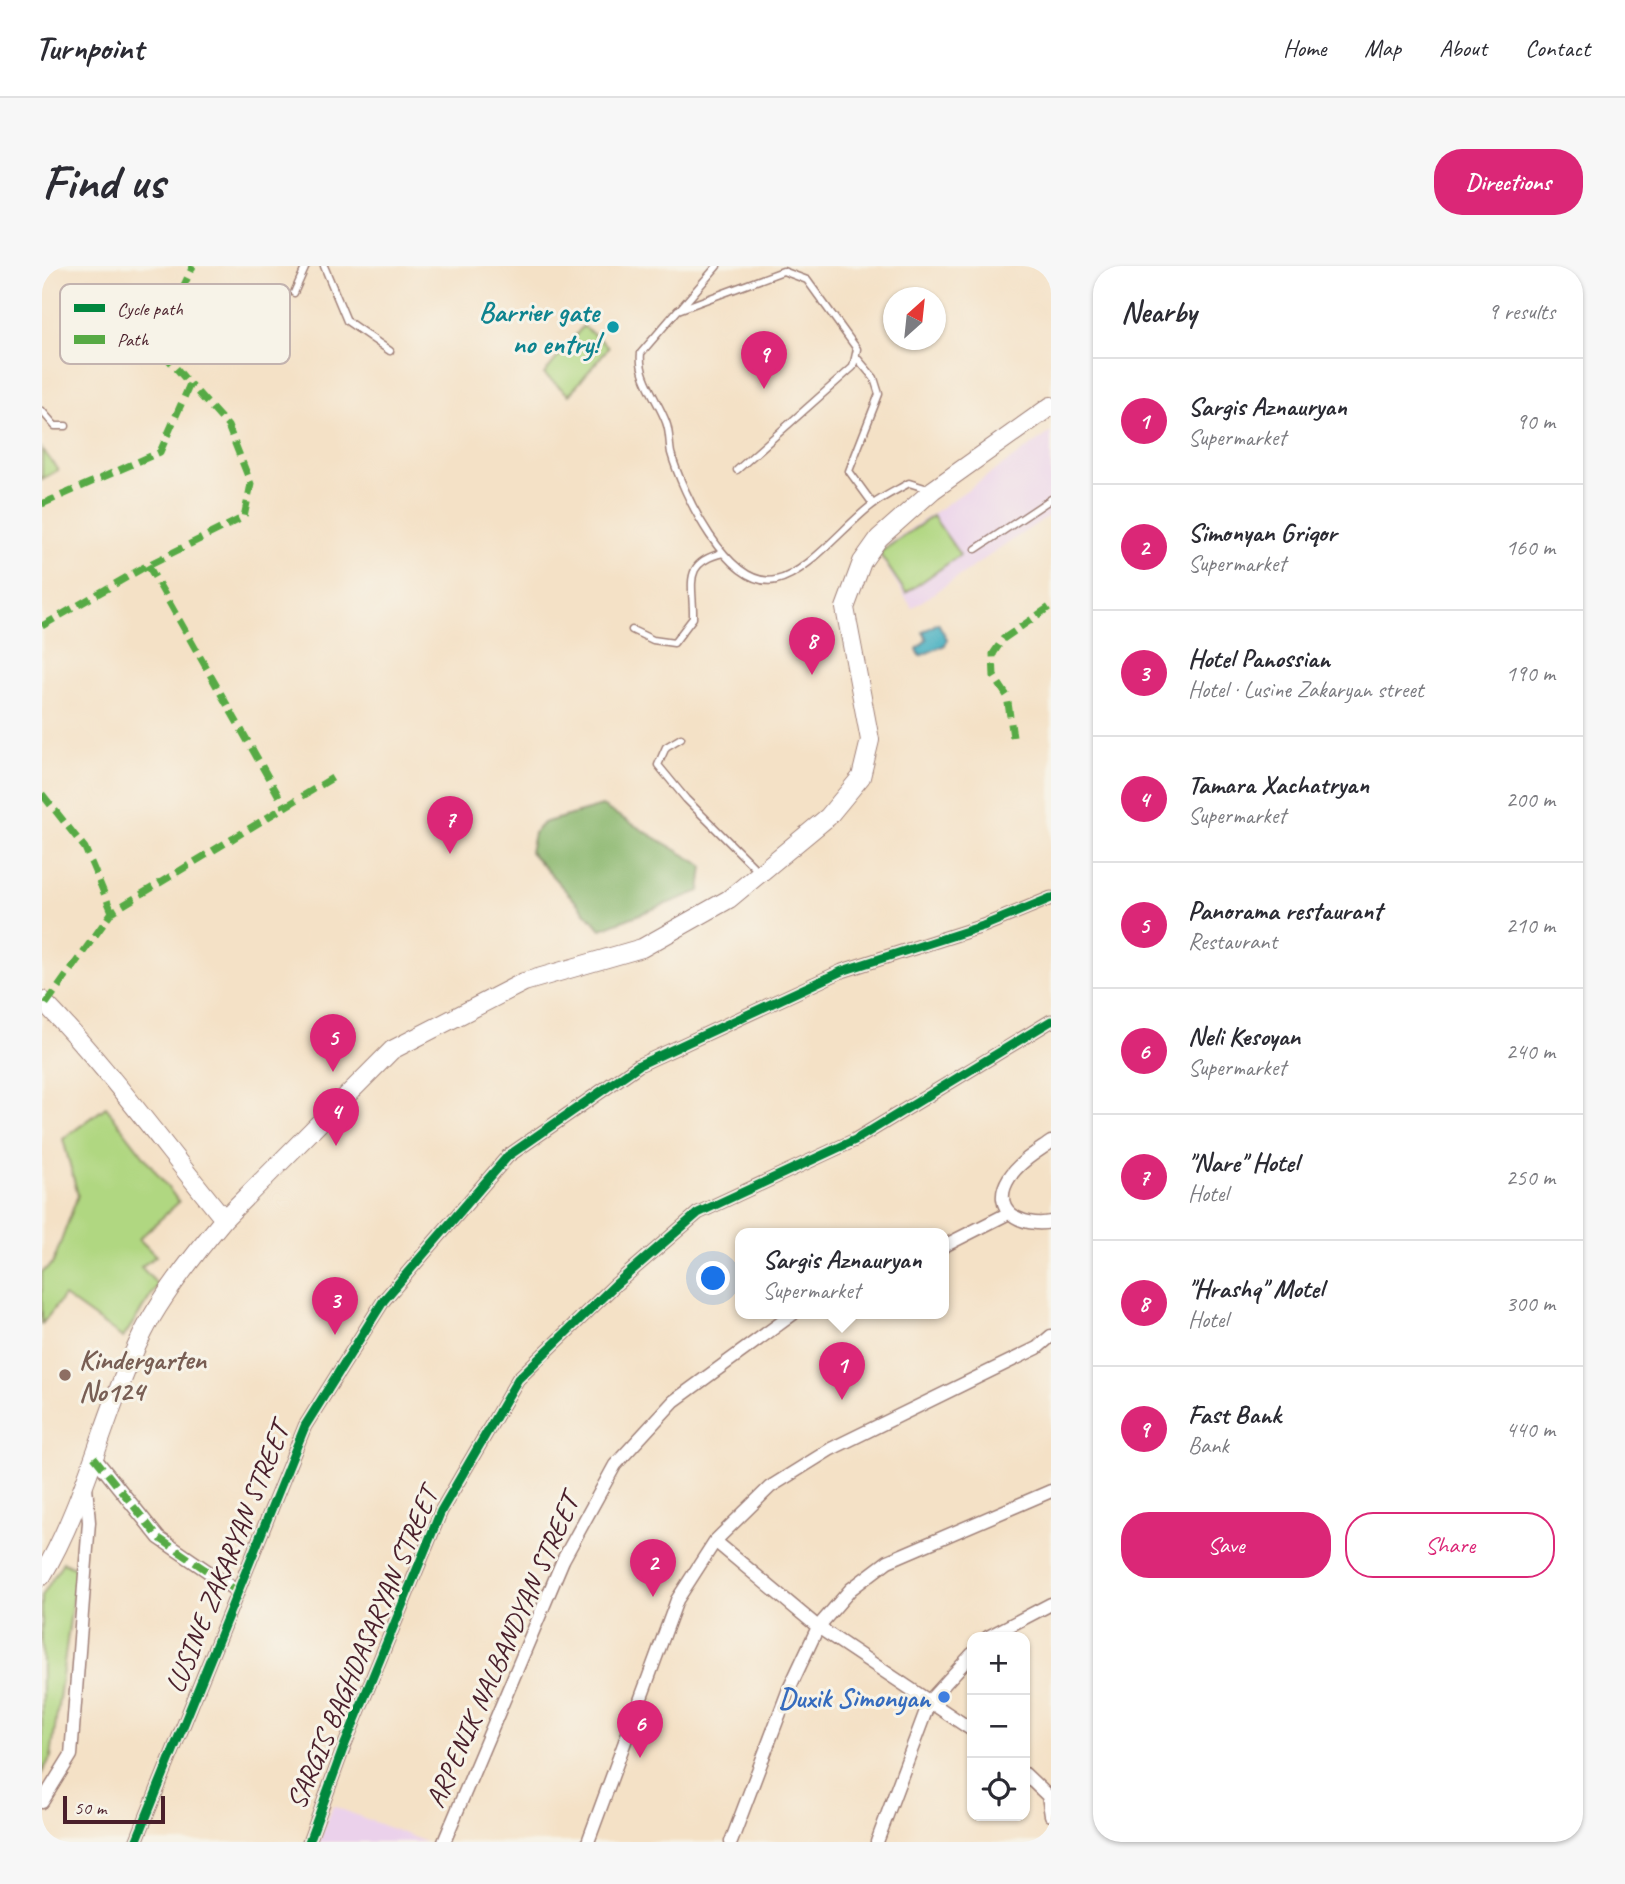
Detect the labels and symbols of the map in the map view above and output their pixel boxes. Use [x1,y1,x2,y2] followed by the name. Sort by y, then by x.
[60,284,290,364] legend
[883,287,946,350] north arrow
[479,294,605,362] place label: Barrier gate no entry!
[117,297,183,321] text: Cycle path
[605,319,621,335] marker: Barrier gate no entry!
[117,328,150,352] text: Path
[741,331,787,389] pin: 9
[789,617,835,675] pin: 8
[427,796,473,854] pin: 7
[310,1014,356,1072] pin: 5
[313,1088,359,1146] pin: 4
[696,1261,730,1295] your location
[312,1277,358,1335] pin: 3
[79,1342,207,1409] place label: Kindergarten No124
[819,1342,865,1400] pin: 1
[57,1367,73,1383] marker: Kindergarten No124
[157,1412,300,1698] street label: LUSINE ZAKARYAN STREET
[278,1476,448,1814] street label: SARGIS BAGHDASARYAN STREET
[417,1483,590,1813] street label: ARPENIK NALBANDYAN STREET
[630,1539,676,1597] pin: 2
[778,1680,932,1716] place label: Duxik Simonyan
[936,1689,952,1705] marker: Duxik Simonyan
[617,1700,663,1758] pin: 6
[63,1793,164,1825] scale bar

